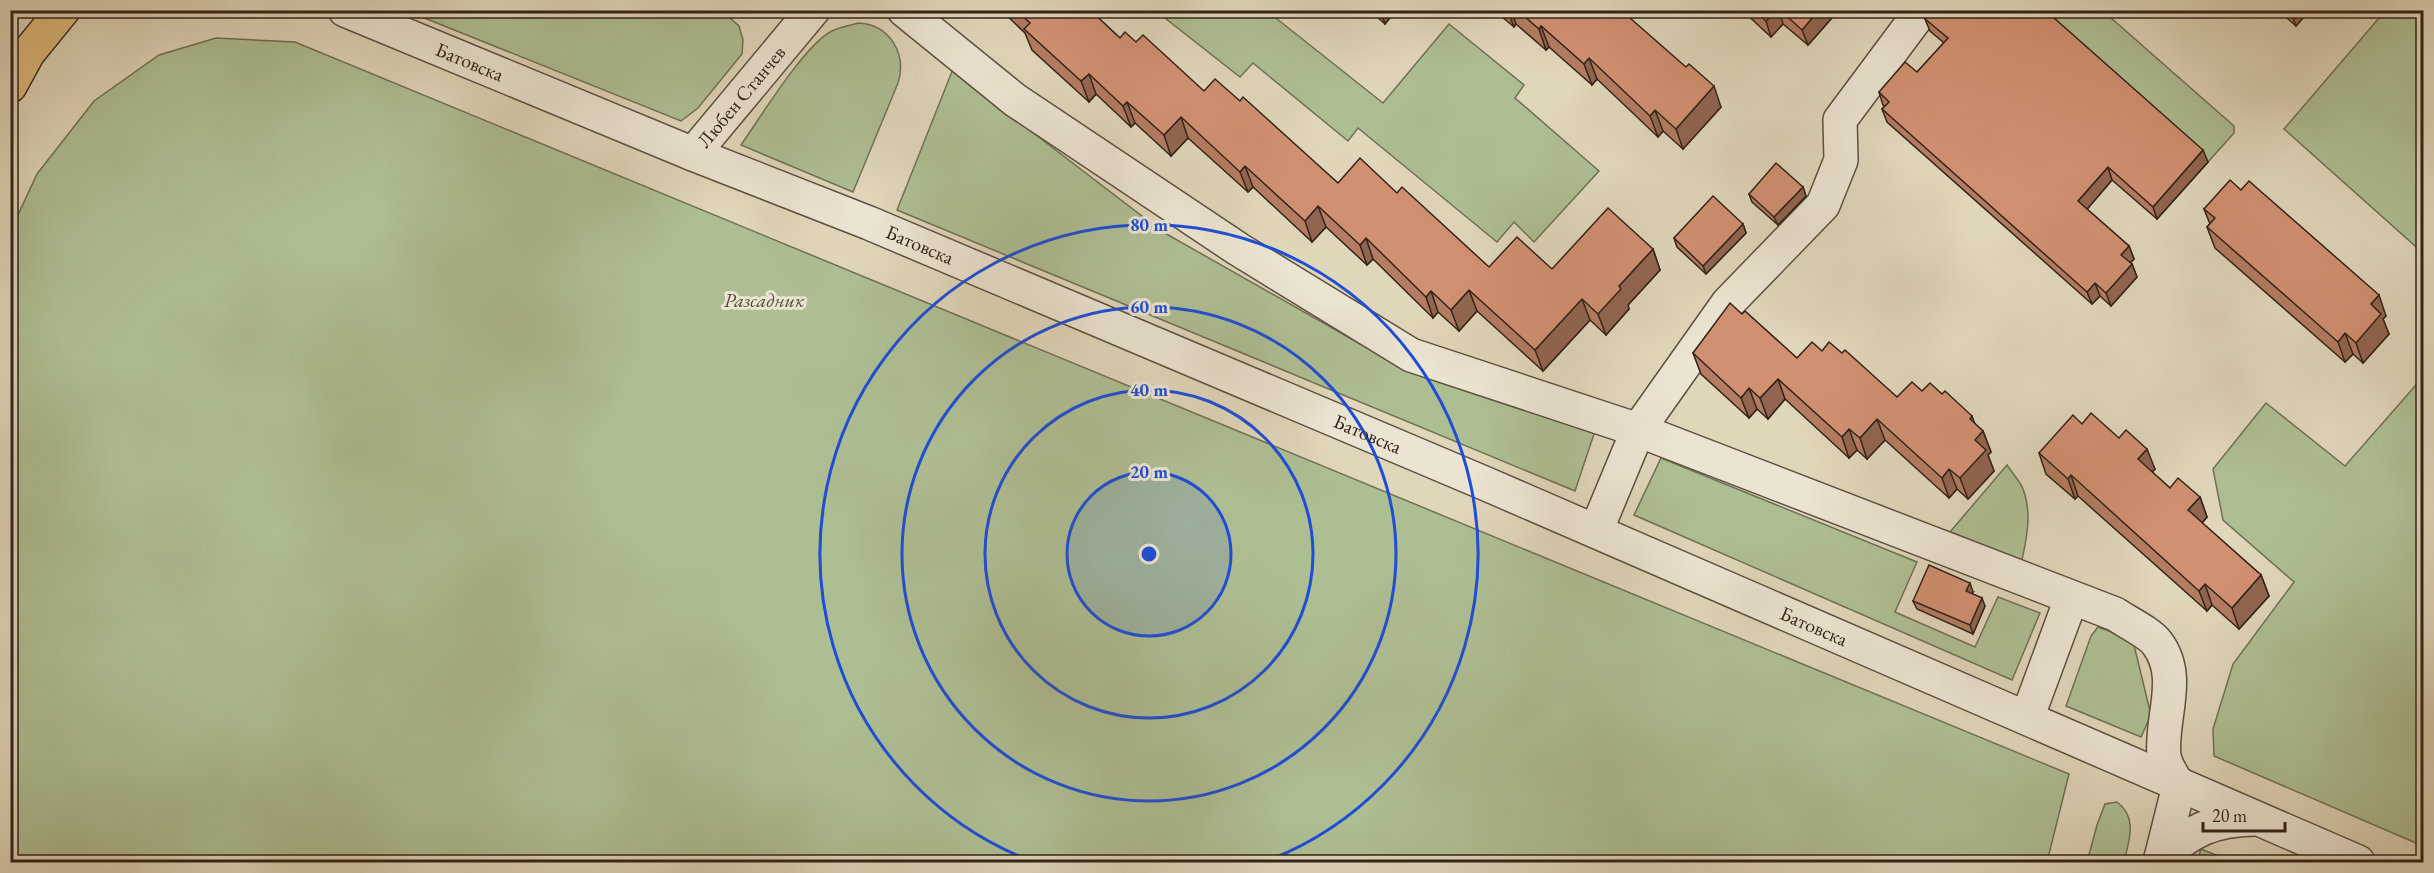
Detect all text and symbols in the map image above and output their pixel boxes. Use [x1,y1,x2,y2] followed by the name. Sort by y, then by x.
[432,36,508,87] street label: Батовска
[691,40,791,153] street label: Любен Станчев
[1130,213,1168,236] text: 80 m
[882,219,958,270] street label: Батовска
[724,287,805,313] park label: Разсадник
[1130,295,1168,318] text: 60 m
[1130,378,1168,401] text: 40 m
[1330,408,1406,460] street label: Батовска
[1130,460,1168,483] text: 20 m
[1139,544,1159,564] centre of rings
[1776,600,1852,652] street label: Батовска
[2203,795,2286,833] scale bar
[2212,804,2247,827] text: 20 m

